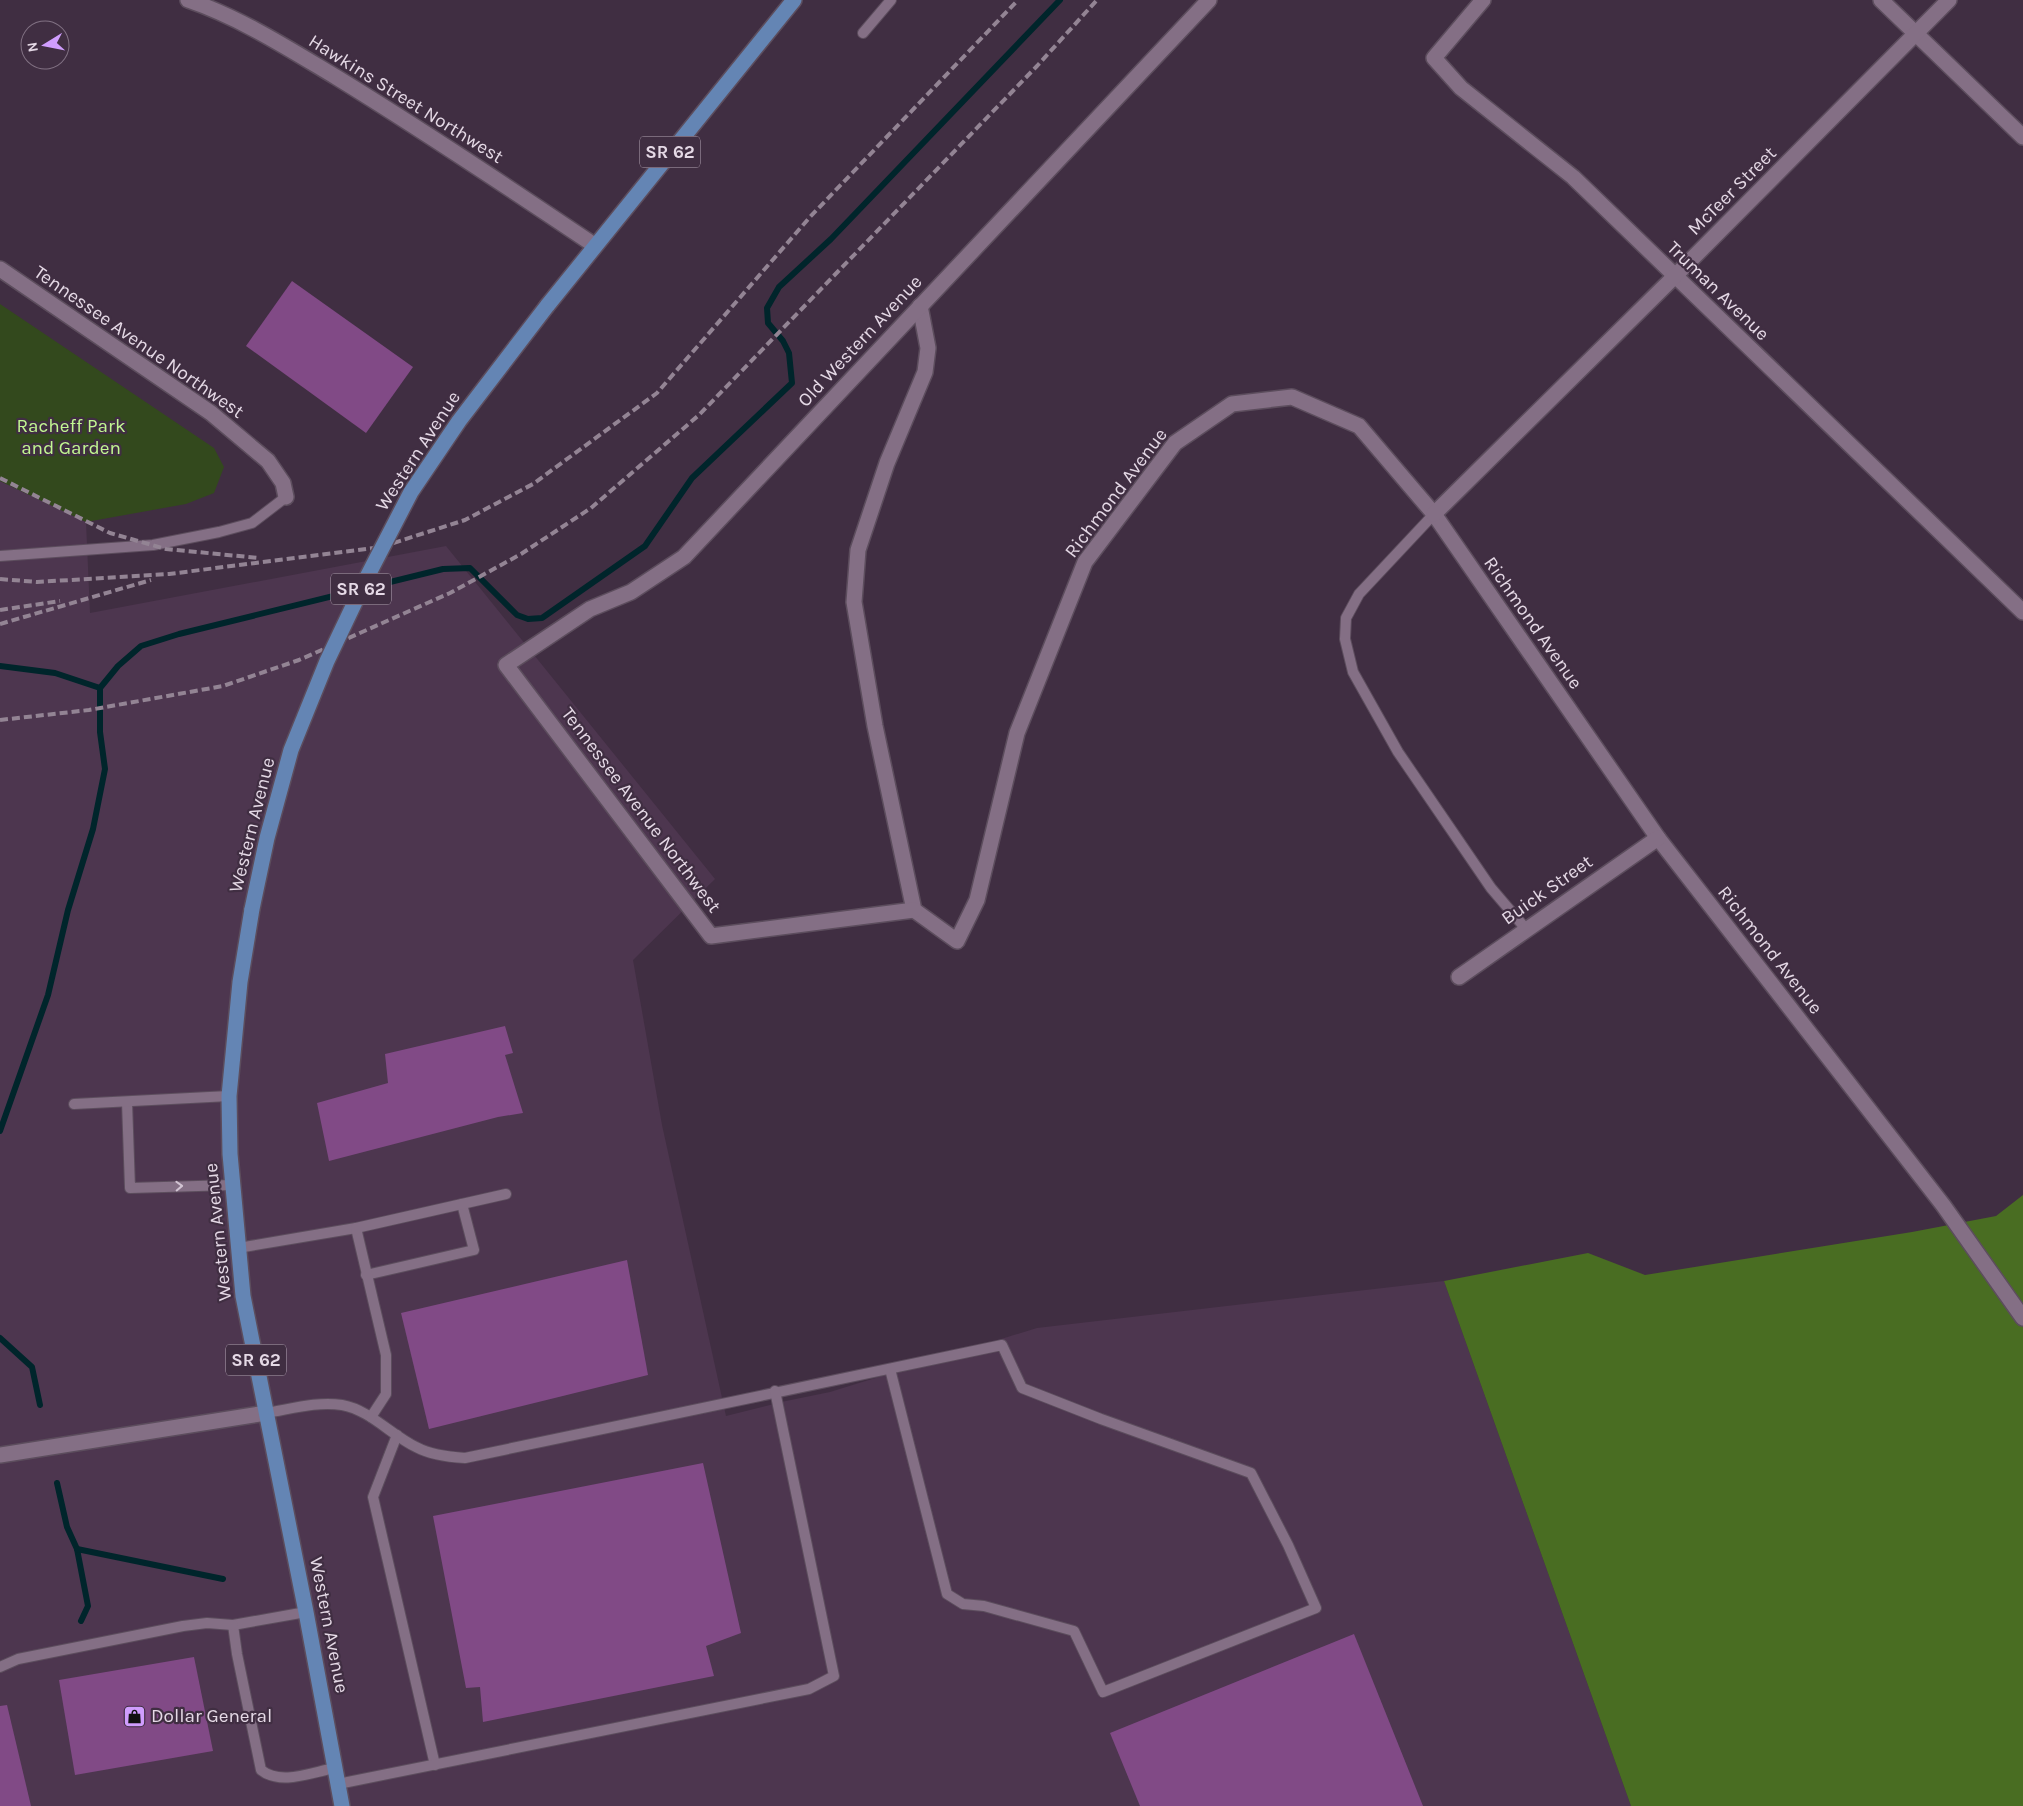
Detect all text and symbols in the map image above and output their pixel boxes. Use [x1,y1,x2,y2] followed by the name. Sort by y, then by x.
[20,20,70,70] north arrow
[305,30,507,168] street label: Hawkins Street Northwest
[23,41,42,54] text: N
[640,136,700,168] road number: SR 62
[1683,142,1781,240] street label: McTeer Street
[1662,237,1774,345] street label: Truman Avenue
[30,261,248,423] street label: Tennessee Avenue Northwest
[793,271,927,411] street label: Old Western Avenue
[371,387,465,515] street label: Western Avenue
[16,415,126,459] park label: Racheff Park and Garden
[1060,424,1172,562] street label: Richmond Avenue
[1479,553,1587,693] street label: Richmond Avenue
[331,574,391,604] road number: SR 62
[557,703,725,917] street label: Tennessee Avenue Northwest
[225,755,279,895] street label: Western Avenue
[1497,851,1597,929] street label: Buick Street
[1713,882,1827,1018] street label: Richmond Avenue
[200,1162,236,1302] street label: Western Avenue
[175,1181,183,1192] one-way arrow
[226,1344,286,1376] road number: SR 62
[305,1555,353,1695] street label: Western Avenue
[123,1704,147,1728] shop icon: Dollar General
[151,1705,272,1727] place label: Dollar General

